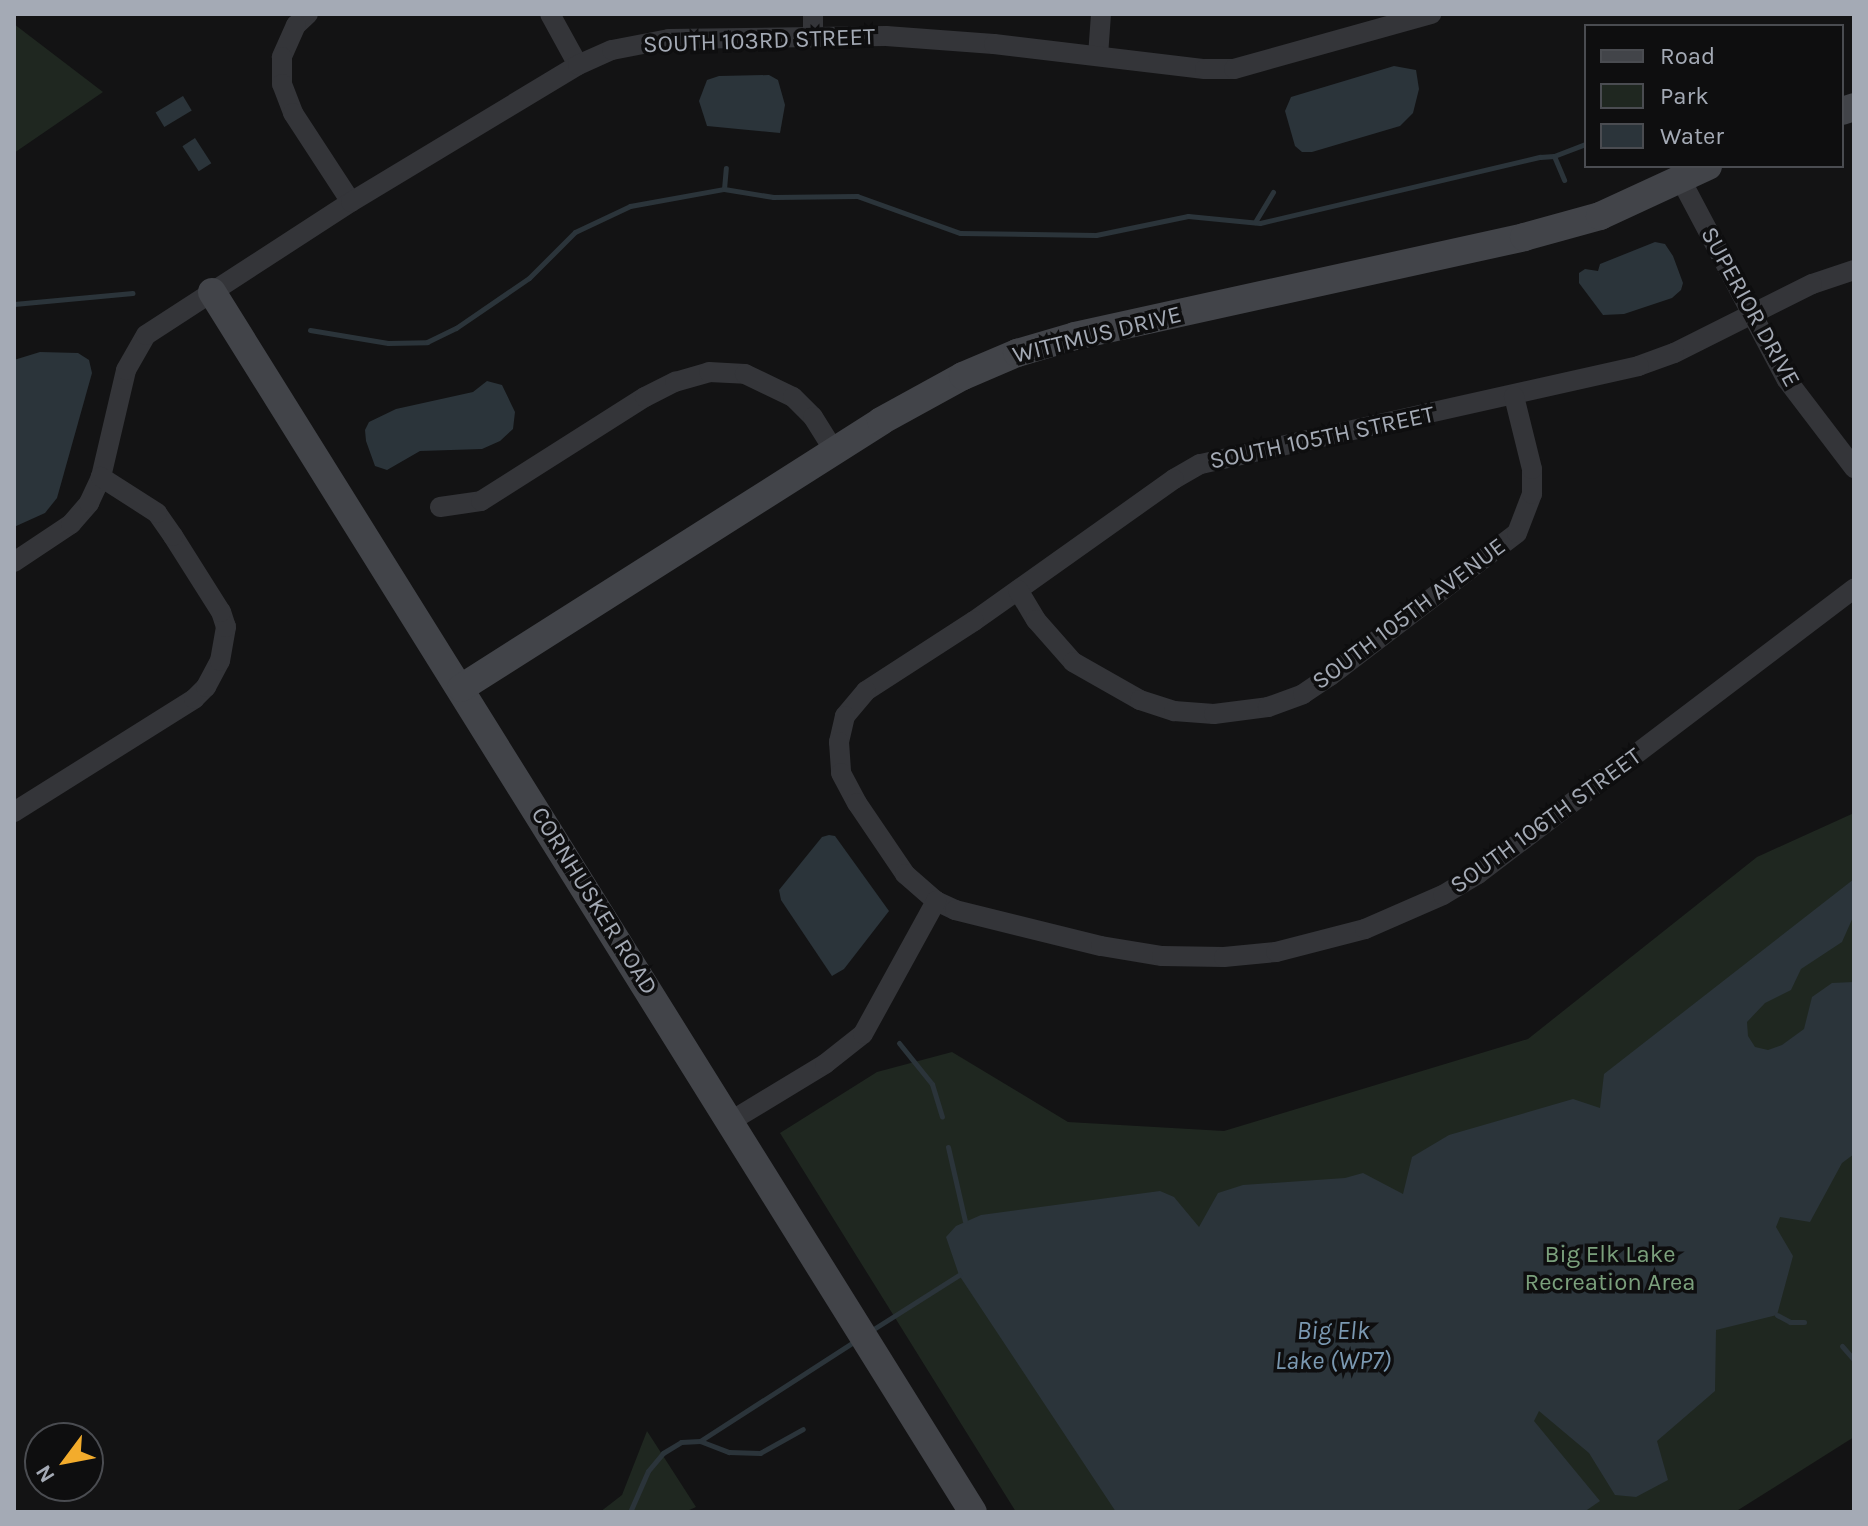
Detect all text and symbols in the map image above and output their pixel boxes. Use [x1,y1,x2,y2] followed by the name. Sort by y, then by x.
[642,23,876,59] street label: SOUTH 103RD STREET
[1584,24,1844,168] legend
[1660,42,1715,70] text: Road
[1660,82,1709,110] text: Park
[1660,122,1724,150] text: Water
[1694,222,1806,392] street label: SUPERIOR DRIVE
[1010,300,1184,370] street label: WITTMUS DRIVE
[1207,400,1437,476] street label: SOUTH 105TH STREET
[1307,532,1511,696] street label: SOUTH 105TH AVENUE
[1445,742,1647,900] street label: SOUTH 106TH STREET
[525,802,663,1000] street label: CORNHUSKER ROAD
[1524,1241,1696,1297] park label: Big Elk Lake Recreation Area
[1275,1315,1391,1376] water label: Big Elk Lake (WP7)
[24,1422,104,1502] north arrow
[30,1460,61,1487] text: N

